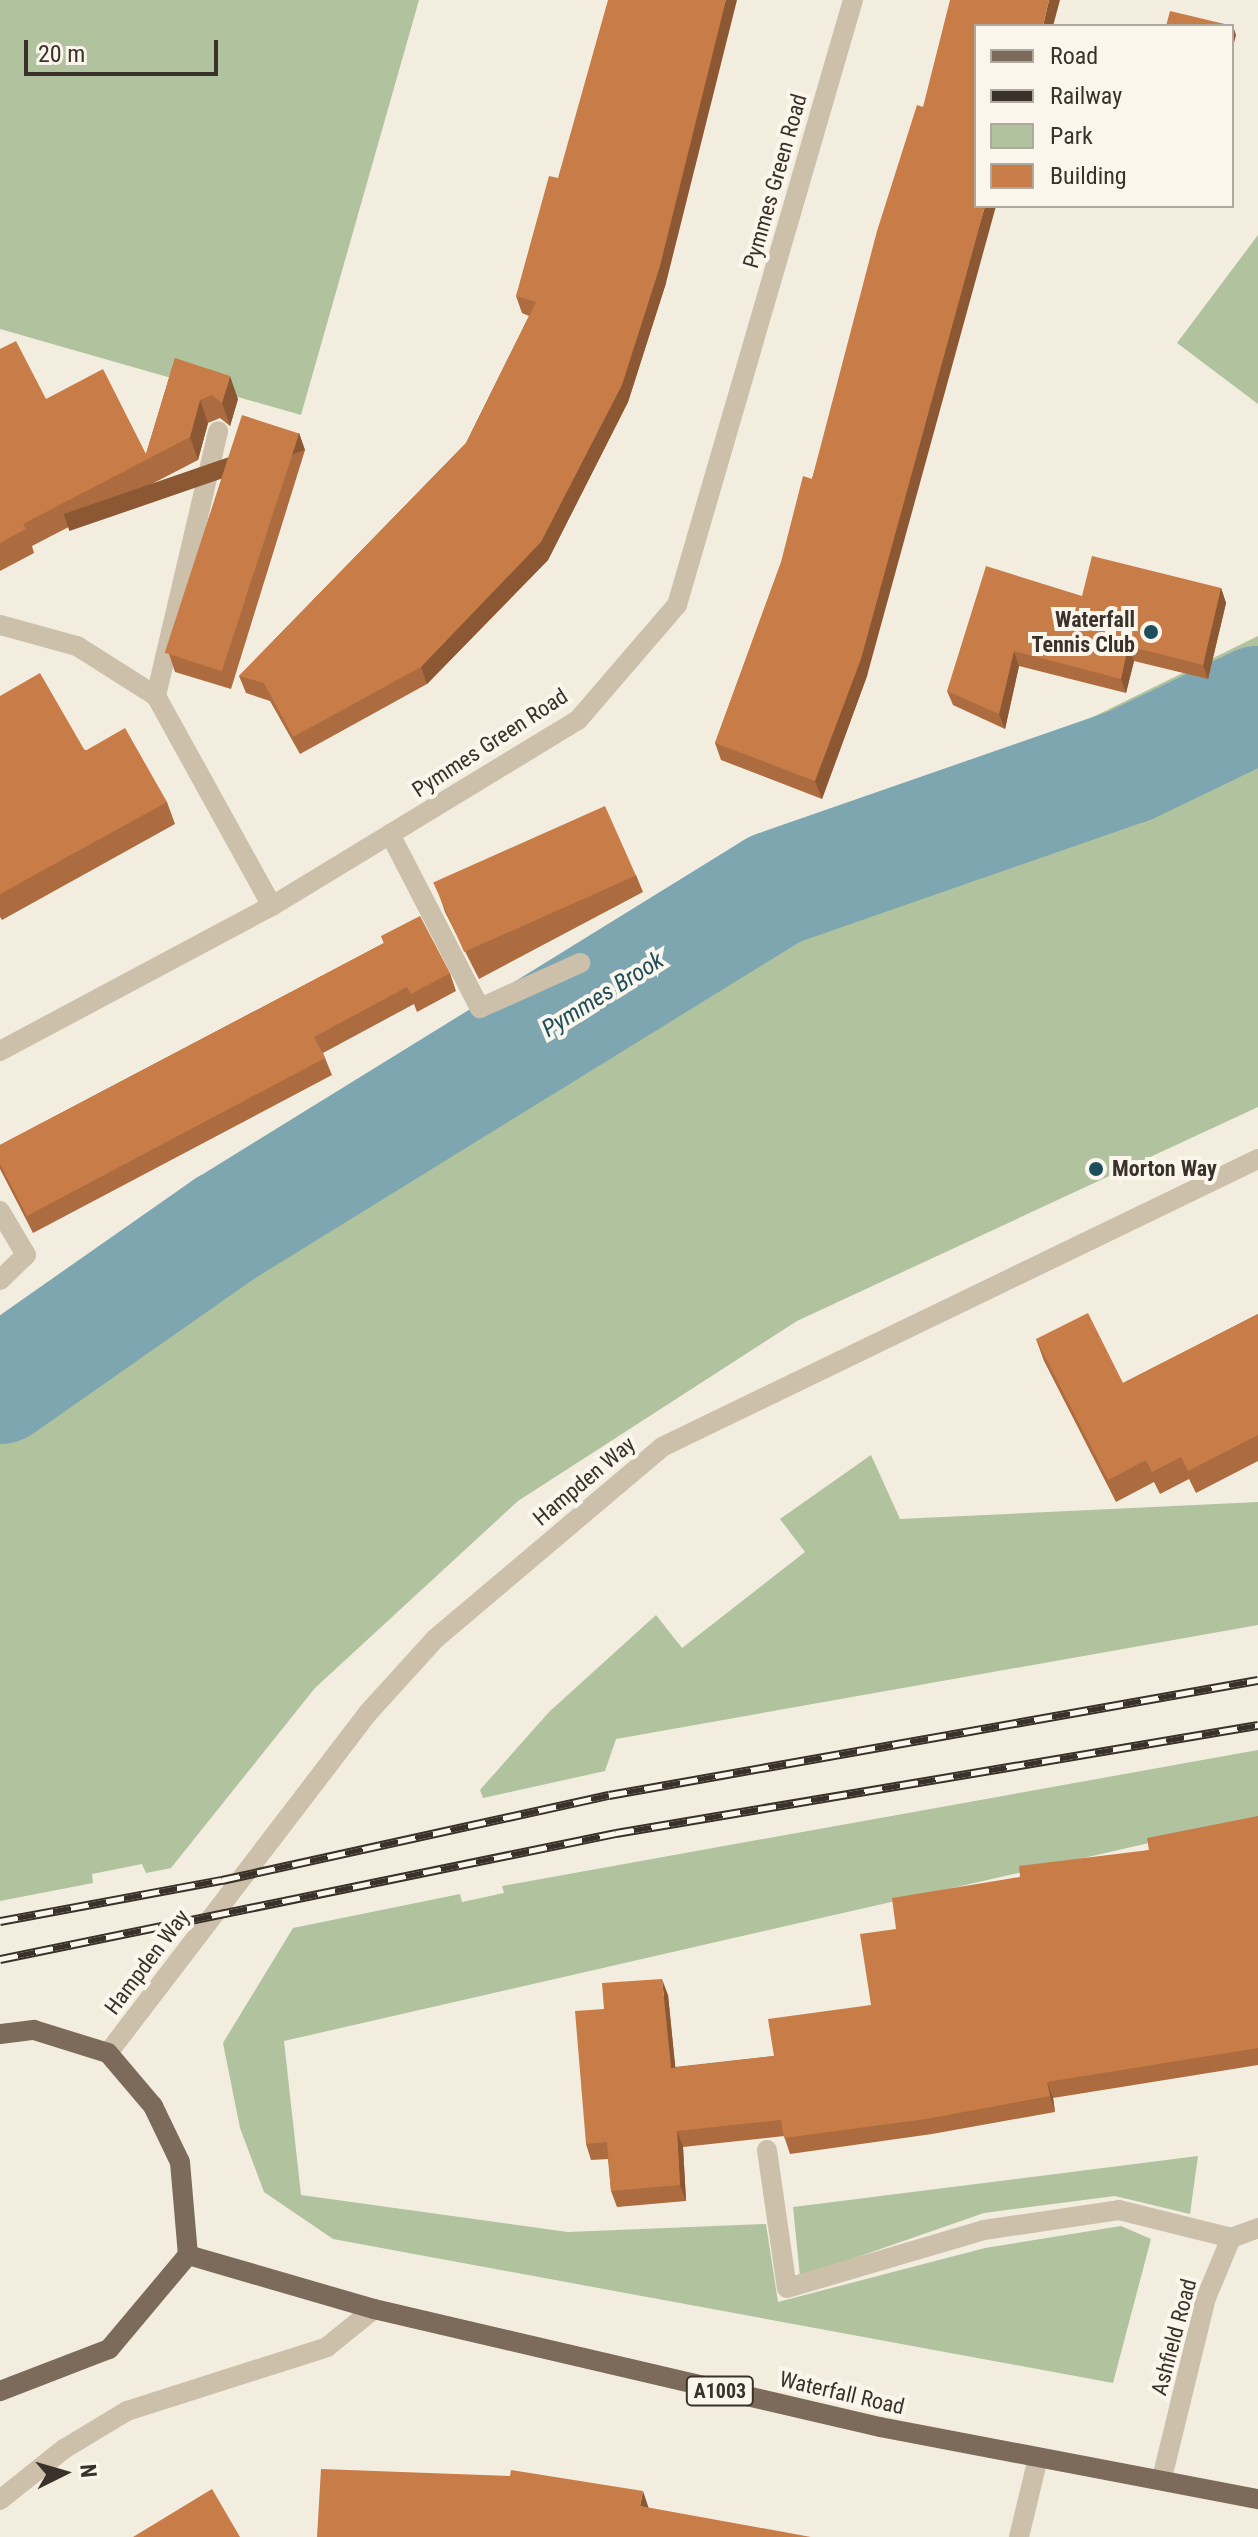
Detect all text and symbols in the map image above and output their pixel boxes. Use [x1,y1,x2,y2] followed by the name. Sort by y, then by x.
[28,24,222,74] scale bar
[974,24,1234,208] legend
[38,40,85,68] text: 20 m
[1050,42,1098,70] text: Road
[1050,82,1122,110] text: Railway
[737,91,813,271] street label: Pymmes Green Road
[1050,122,1093,150] text: Park
[1050,162,1127,190] text: Building
[1031,606,1135,658] place label: Waterfall Tennis Club
[1142,623,1160,641] marker: Waterfall Tennis Club
[407,683,573,803] street label: Pymmes Green Road
[537,946,669,1044] water label: Pymmes Brook
[1112,1156,1217,1182] place label: Morton Way
[1087,1160,1105,1178] marker: Morton Way
[528,1431,640,1531] street label: Hampden Way
[99,1904,195,2020] street label: Hampden Way
[1146,2276,1202,2398] street label: Ashfield Road
[777,2366,907,2420] street label: Waterfall Road
[684,2375,756,2407] road number: A1003
[24,2433,104,2513] north arrow
[75,2463,101,2479] text: N

